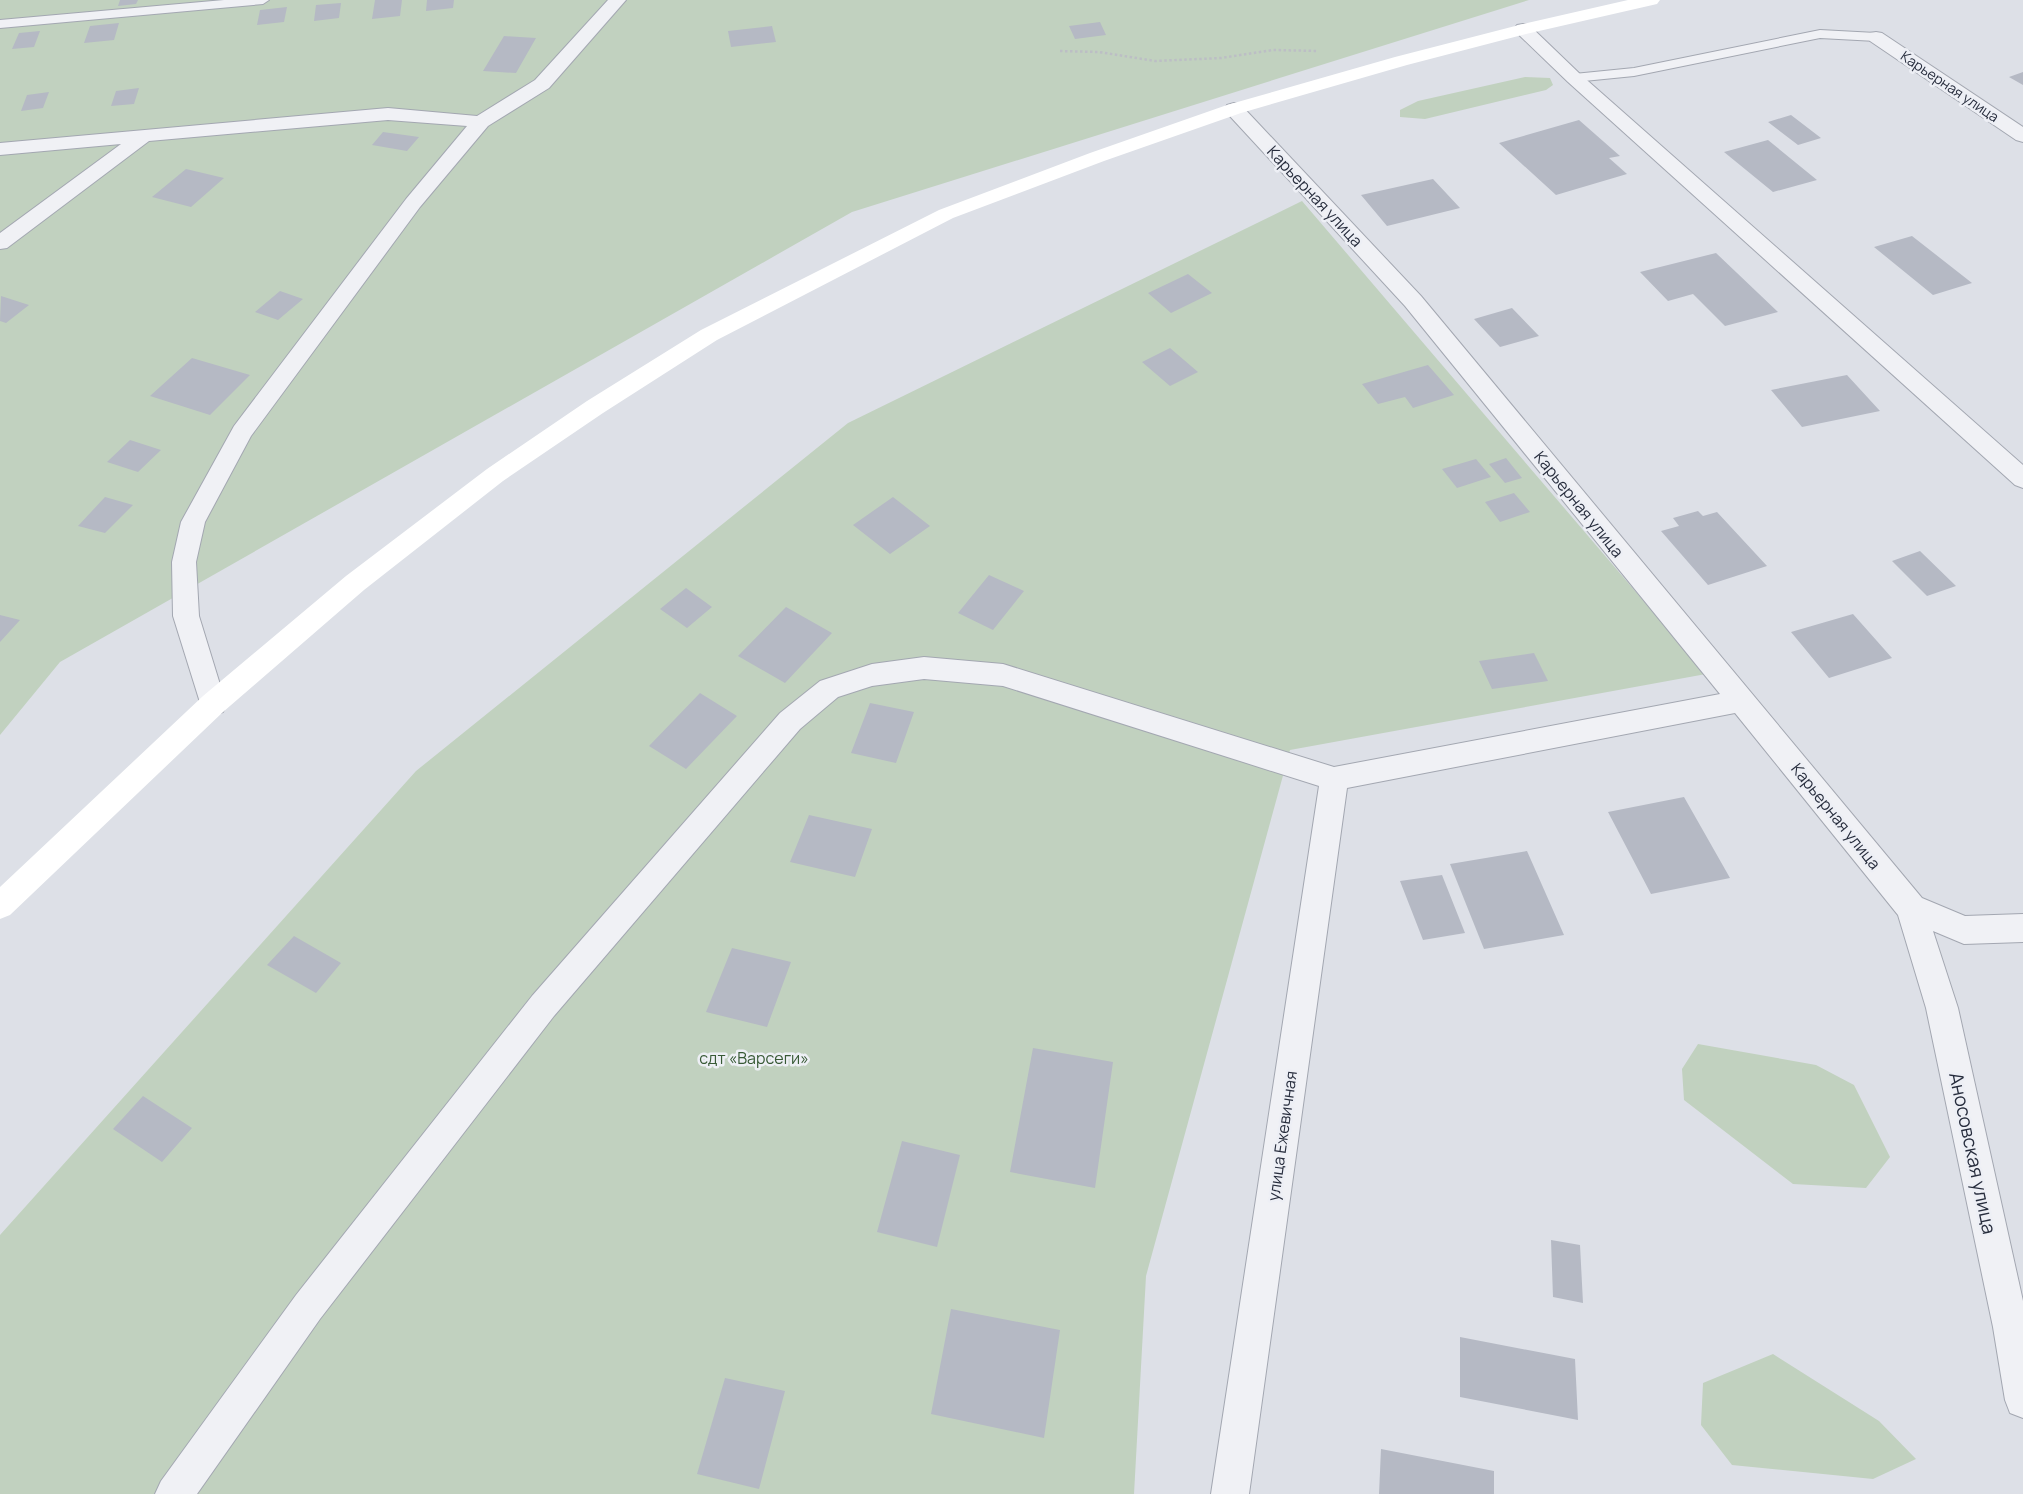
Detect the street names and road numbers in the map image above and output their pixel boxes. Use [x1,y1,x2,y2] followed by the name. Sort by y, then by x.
[1897,46,2003,126] street label: Карьерная улица
[1262,141,1368,251] street label: Карьерная улица
[1529,446,1629,562] street label: Карьерная улица
[1786,758,1886,874] street label: Карьерная улица
[1262,1069,1302,1203] street label: улица Ежевичная
[1943,1070,2003,1236] street label: Аносовская улица

